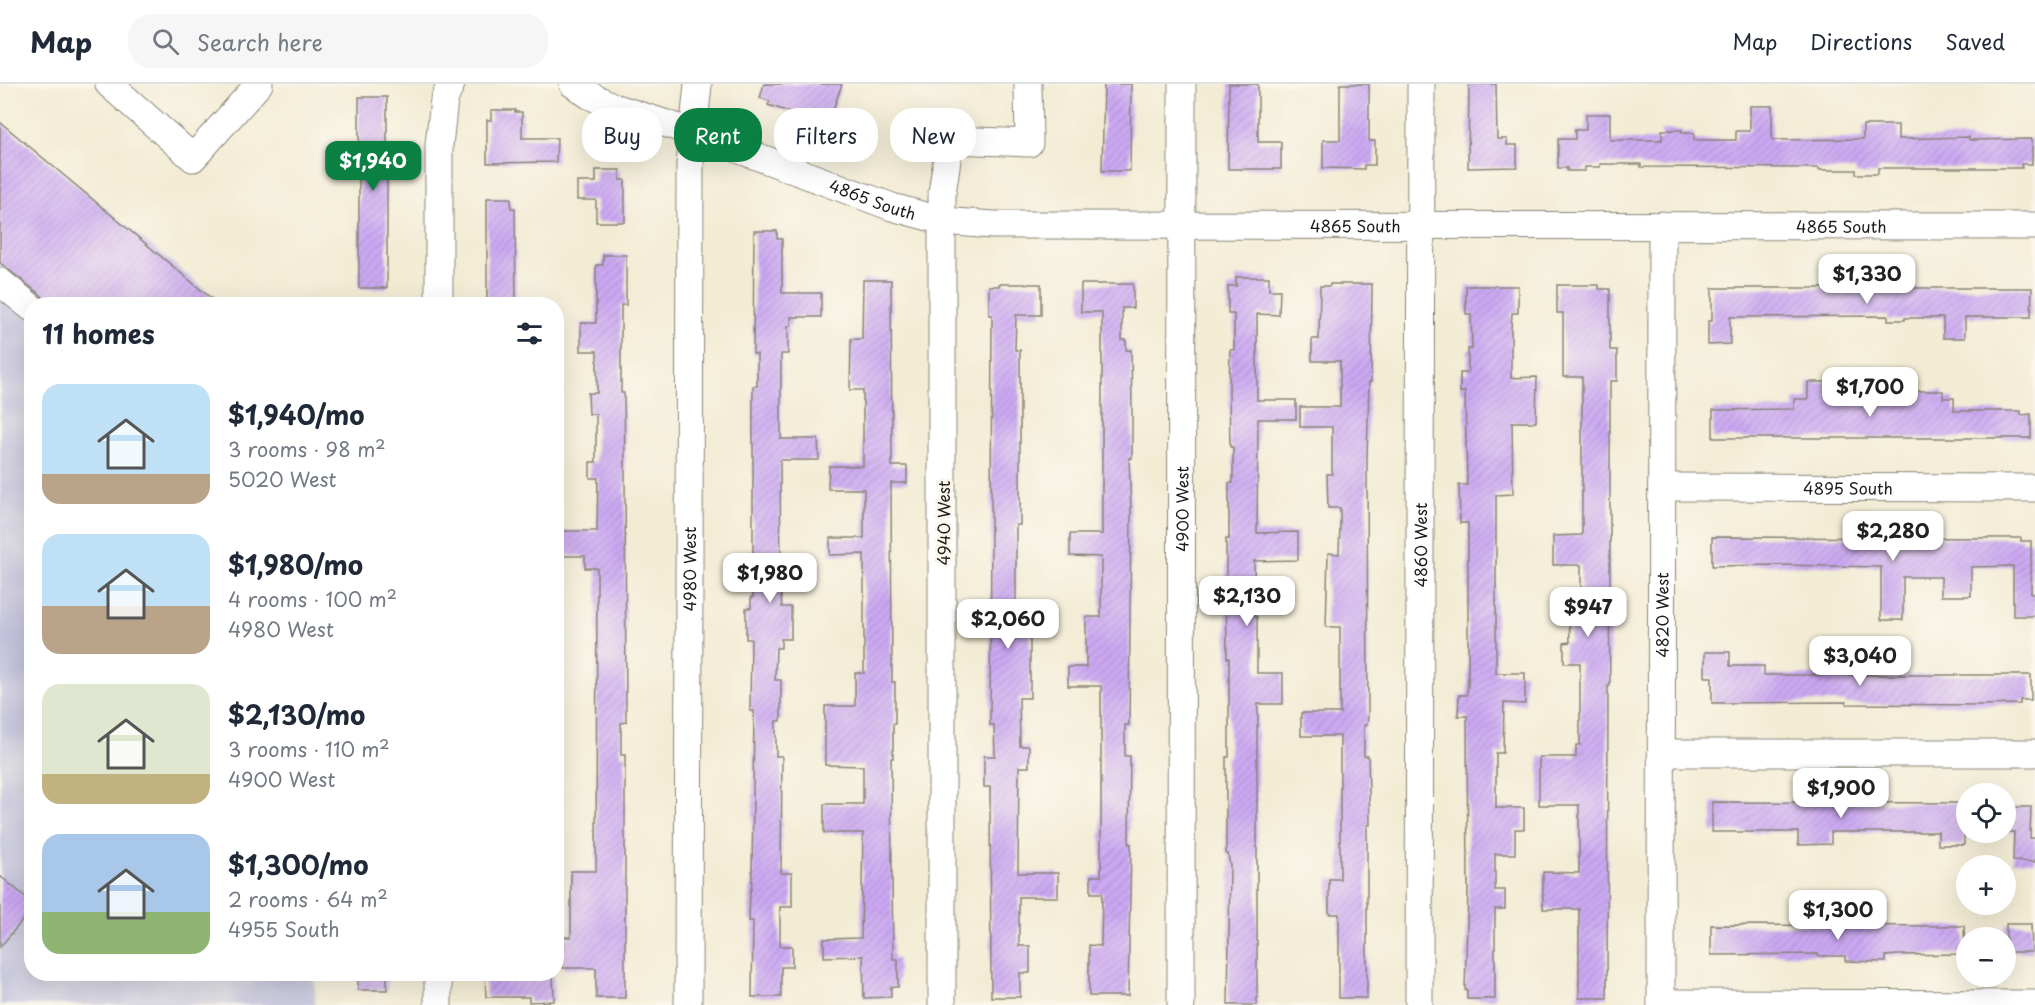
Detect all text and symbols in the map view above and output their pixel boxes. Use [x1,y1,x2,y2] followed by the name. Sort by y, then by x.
[128,14,548,68] search box
[30,20,92,63] text: Map
[149,25,182,58] icon: search
[197,25,323,58] text: Search here
[1732,25,1777,57] text: Map
[1810,25,1912,57] text: Directions
[1945,25,2005,57] text: Saved
[582,108,662,162] chip: Buy
[674,108,762,162] chip: Rent
[774,108,878,162] chip: Filters
[890,108,976,162] chip: New
[324,141,422,192] pin: $1,940
[339,145,407,175] text: $1,940
[826,173,919,225] street label: 4865 South
[1310,213,1401,237] street label: 4865 South
[1796,214,1887,238] street label: 4865 South
[1818,254,1916,305] pin: $1,330
[1832,258,1902,288] text: $1,330
[42,314,155,353] text: 11 homes
[513,317,546,350] icon: filters
[1821,367,1919,418] pin: $1,700
[1836,371,1904,401] text: $1,700
[228,395,365,434] text: $1,940/mo
[90,408,162,480] icon: home
[228,434,386,464] text: 3 rooms · 98 m²
[228,464,337,494] text: 5020 West
[1169,466,1194,552] street label: 4900 West
[1803,475,1893,500] street label: 4895 South
[931,481,955,566] street label: 4940 West
[1408,503,1432,587] street label: 4860 West
[1844,511,1942,562] pin: $2,280
[1857,515,1930,545] text: $2,280
[677,527,701,611] street label: 4980 West
[228,545,363,584] text: $1,980/mo
[721,553,819,604] pin: $1,980
[737,557,803,587] text: $1,980
[90,558,162,630] icon: home
[1649,572,1674,658] street label: 4820 West
[1198,576,1296,627] pin: $2,130
[1213,580,1281,610] text: $2,130
[228,584,397,614] text: 4 rooms · 100 m²
[1552,587,1624,638] pin: $947
[1564,591,1612,621] text: $947
[959,599,1057,650] pin: $2,060
[971,603,1045,633] text: $2,060
[228,614,334,644] text: 4980 West
[1811,636,1909,687] pin: $3,040
[1823,640,1897,670] text: $3,040
[228,695,365,734] text: $2,130/mo
[90,708,162,780] icon: home
[228,734,390,764] text: 3 rooms · 110 m²
[228,764,335,794] text: 4900 West
[1792,768,1890,819] pin: $1,900
[1807,772,1875,802] text: $1,900
[1956,783,2016,987] map controls
[1956,783,2016,843] button: locate
[228,845,368,884] text: $1,300/mo
[1956,855,2016,915] button: +
[90,858,162,930] icon: home
[228,884,388,914] text: 2 rooms · 64 m²
[1789,890,1887,941] pin: $1,300
[1803,894,1873,924] text: $1,300
[228,914,340,944] text: 4955 South
[1956,927,2016,987] button: −

